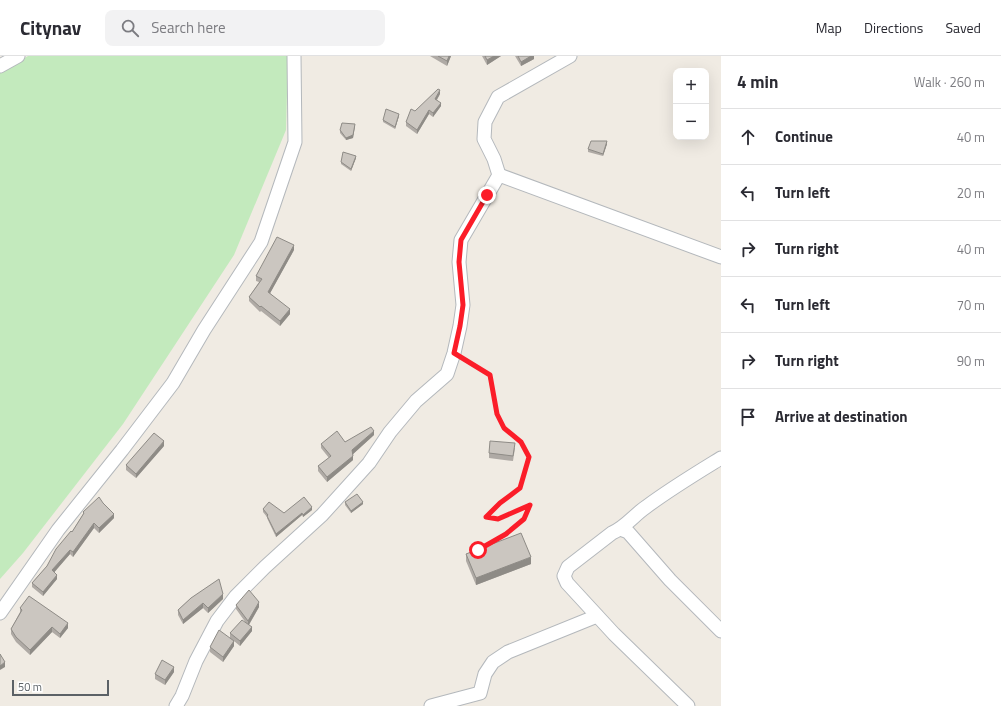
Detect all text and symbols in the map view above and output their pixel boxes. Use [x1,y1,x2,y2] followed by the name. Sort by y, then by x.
[105,10,385,46] search box
[20,13,81,42] text: Citynav
[151,16,226,39] text: Search here
[119,17,141,39] icon: search
[816,17,842,38] text: Map
[864,17,923,38] text: Directions
[945,17,981,38] text: Saved
[673,68,709,140] map controls
[673,68,709,104] button: +
[737,69,778,95] text: 4 min
[914,72,985,92] text: Walk · 260 m
[673,104,709,140] button: −
[775,125,833,148] text: Continue
[737,126,759,148] icon: ahead
[957,127,985,147] text: 40 m
[775,181,830,204] text: Turn left
[737,182,759,204] icon: left
[957,183,985,203] text: 20 m
[478,186,496,204] route end
[775,237,839,260] text: Turn right
[737,238,759,260] icon: right
[957,239,985,259] text: 40 m
[775,293,830,316] text: Turn left
[737,294,759,316] icon: left
[957,295,985,315] text: 70 m
[775,349,839,372] text: Turn right
[737,350,759,372] icon: right
[957,351,985,371] text: 90 m
[775,405,908,428] text: Arrive at destination
[737,406,759,428] icon: arrive
[469,541,487,559] route start
[12,678,109,697] scale bar
[18,679,42,695] text: 50 m

